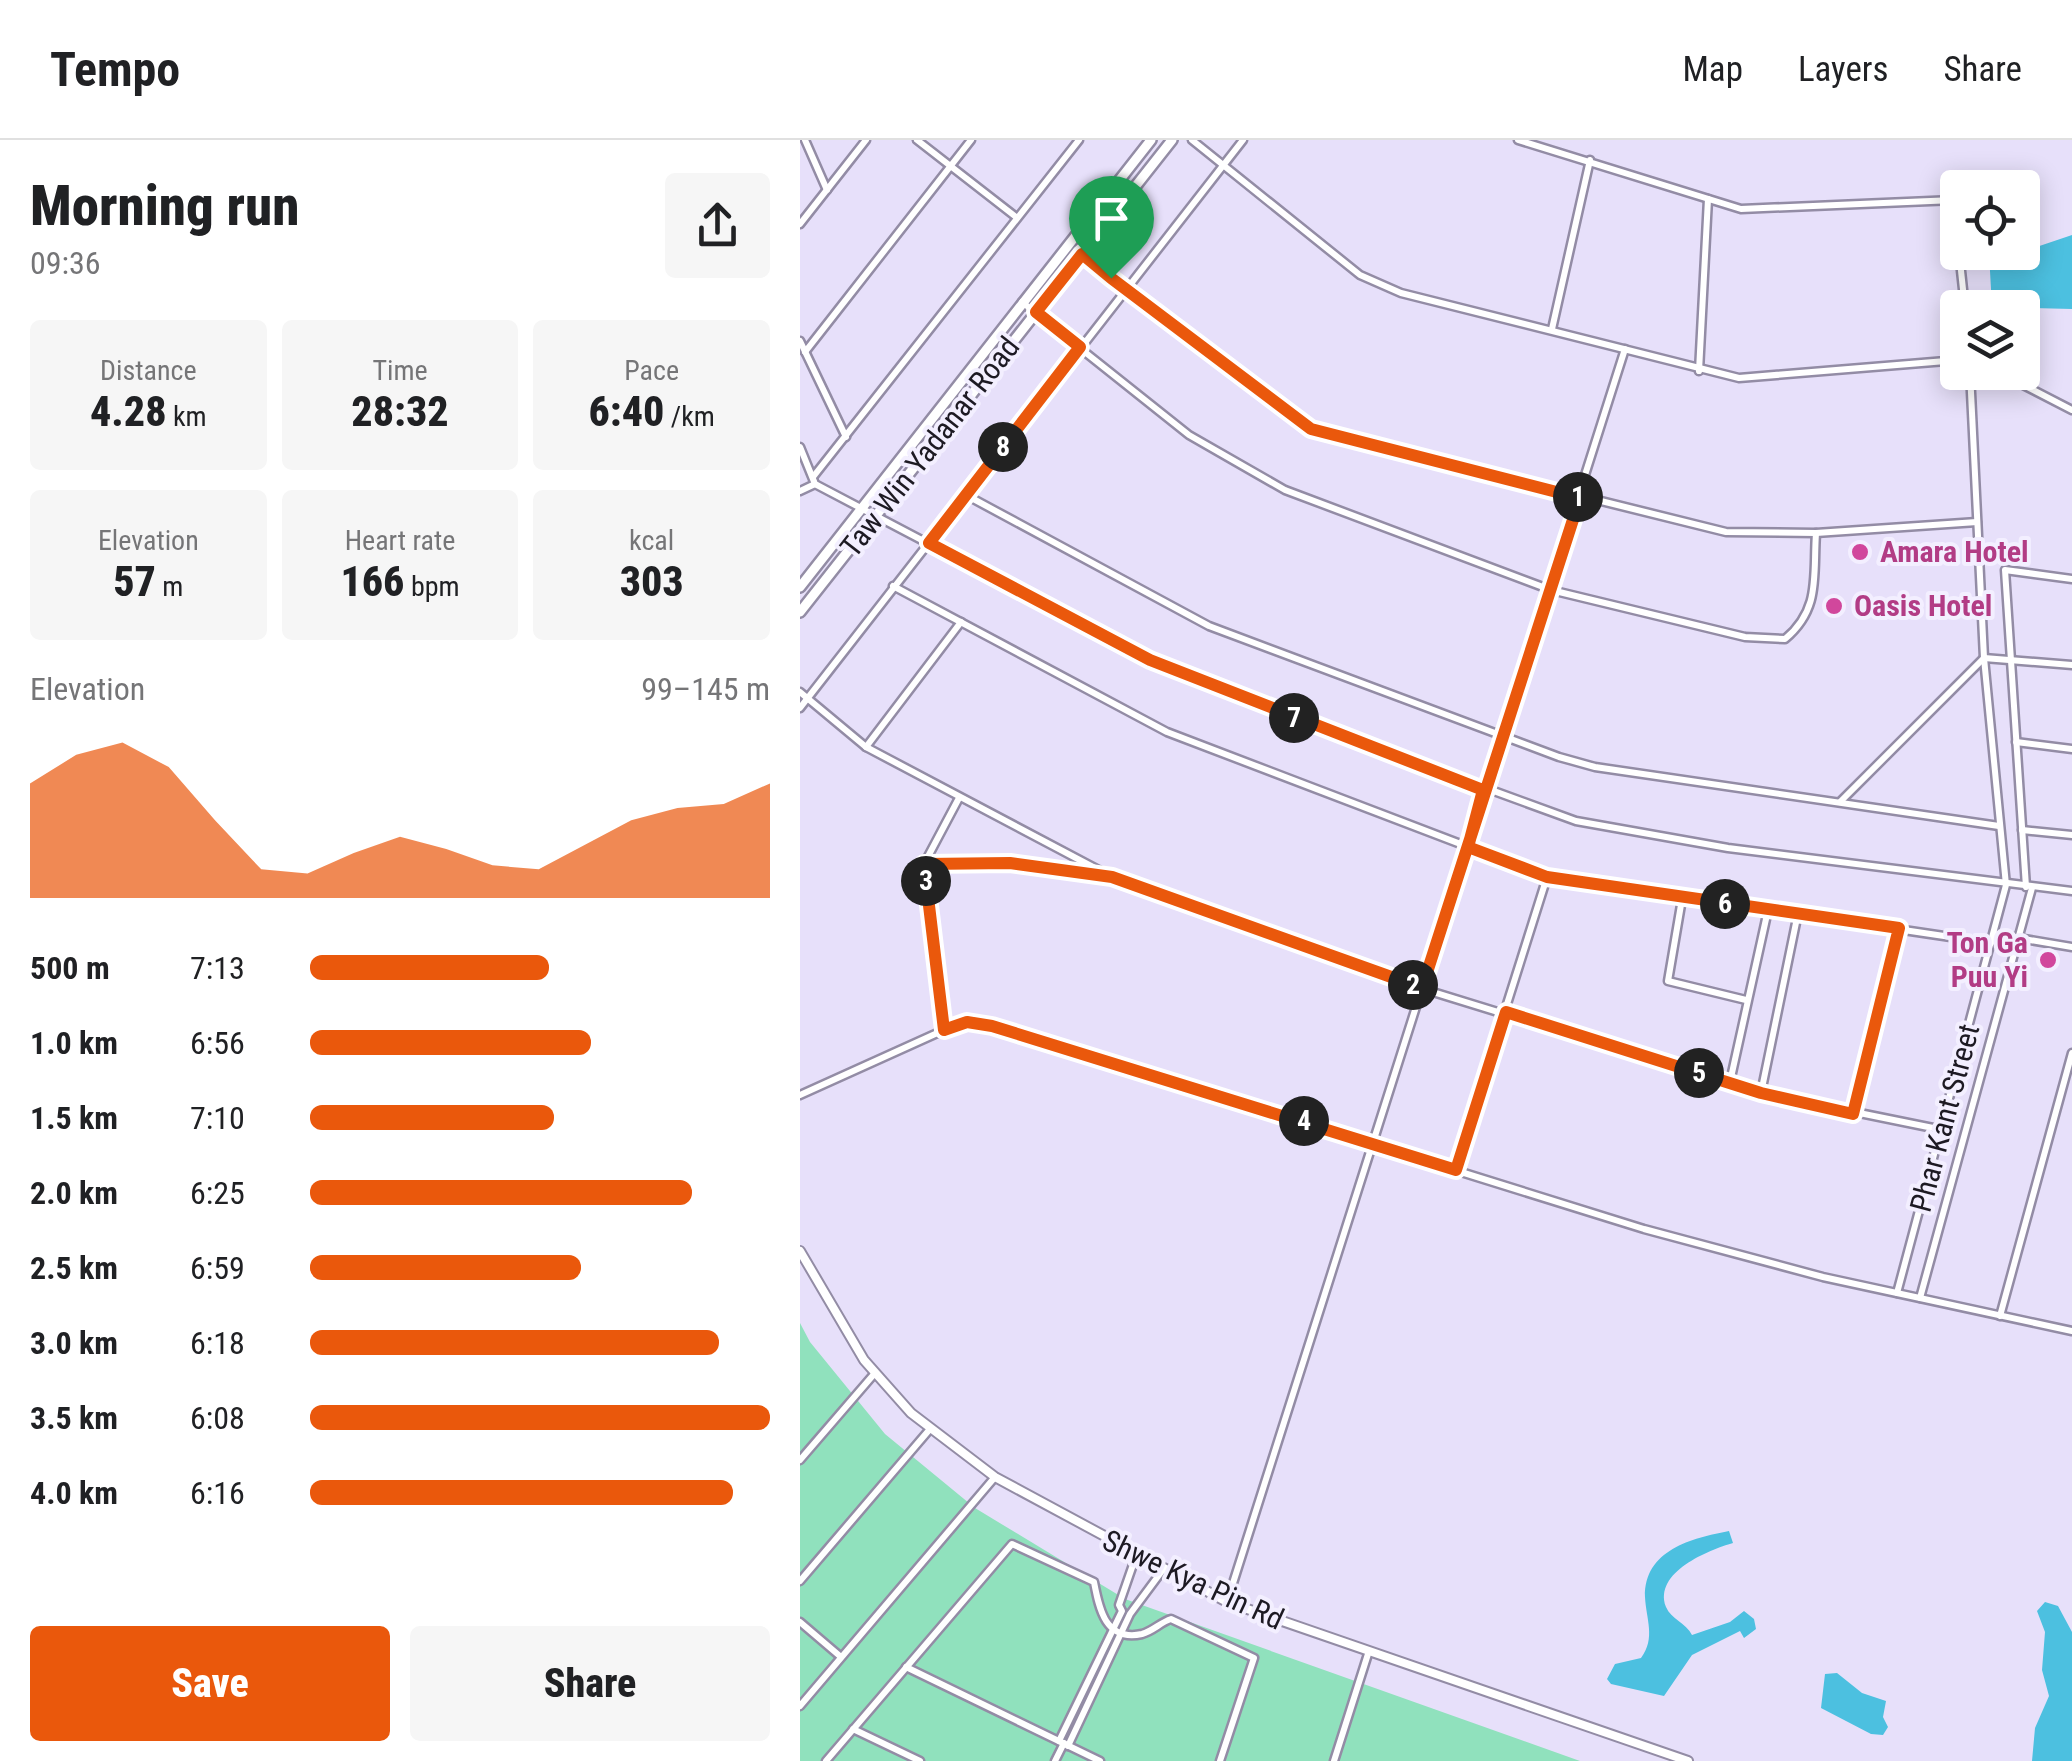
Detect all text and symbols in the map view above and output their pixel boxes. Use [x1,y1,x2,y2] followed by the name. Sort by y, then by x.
[50,41,180,98] text: Tempo
[1682,49,1743,90] text: Map
[1798,49,1888,90] text: Layers
[1943,49,2022,90] text: Share
[1940,170,2040,390] map controls
[1940,170,2040,270] button: locate
[665,173,770,278] button: share
[30,174,299,238] text: Morning run
[1069,176,1154,279] pin
[1084,191,1139,246] icon: arrive
[30,244,101,282] text: 09:36
[1940,290,2040,390] button: layers
[833,330,1026,564] street label: Taw Win Yadanar Road
[100,354,197,387] text: Distance
[372,354,428,387] text: Time
[624,354,679,387] text: Pace
[90,387,167,436] text: 4.28
[351,387,449,436] text: 28:32
[588,387,664,436] text: 6:40
[167,400,207,433] text: km
[664,400,715,433] text: /km
[978,422,1028,472] pin: 8
[996,430,1010,463] text: 8
[1553,472,1603,522] pin: 1
[1571,480,1585,513] text: 1
[98,524,199,557] text: Elevation
[345,524,455,557] text: Heart rate
[629,524,674,557] text: kcal
[1880,534,2029,569] place label: Amara Hotel
[1849,541,1871,563] marker: Amara Hotel
[113,557,156,606] text: 57
[340,557,404,606] text: 166
[620,557,684,606] text: 303
[156,570,183,603] text: m
[404,570,460,603] text: bpm
[1854,588,1992,623] place label: Oasis Hotel
[1823,595,1845,617] marker: Oasis Hotel
[30,670,145,708] text: Elevation
[641,670,770,708] text: 99–145 m
[1269,693,1319,743] pin: 7
[1287,701,1301,734] text: 7
[901,856,951,906] pin: 3
[919,864,933,897] text: 3
[1700,879,1750,929] pin: 6
[1718,887,1732,920] text: 6
[1946,925,2028,994] place label: Ton Ga Puu Yi
[30,949,110,987] text: 500 m
[190,949,245,987] text: 7:13
[2037,949,2059,971] marker: Ton Ga Puu Yi
[1388,960,1438,1010] pin: 2
[1406,968,1420,1001] text: 2
[1903,1020,1986,1216] street label: Phar Kant Street
[30,1024,118,1062] text: 1.0 km
[190,1024,245,1062] text: 6:56
[1674,1048,1724,1098] pin: 5
[1692,1056,1706,1089] text: 5
[1279,1096,1329,1146] pin: 4
[30,1099,118,1137] text: 1.5 km
[190,1099,245,1137] text: 7:10
[1297,1104,1311,1137] text: 4
[30,1174,118,1212] text: 2.0 km
[190,1174,245,1212] text: 6:25
[30,1249,118,1287] text: 2.5 km
[190,1249,245,1287] text: 6:59
[30,1324,118,1362] text: 3.0 km
[190,1324,245,1362] text: 6:18
[30,1399,118,1437] text: 3.5 km
[190,1399,245,1437] text: 6:08
[30,1474,118,1512] text: 4.0 km
[190,1474,245,1512] text: 6:16
[1097,1522,1289,1637] street label: Shwe Kya Pin Rd
[30,1626,390,1741] button: Save
[410,1626,770,1741] button: Share

